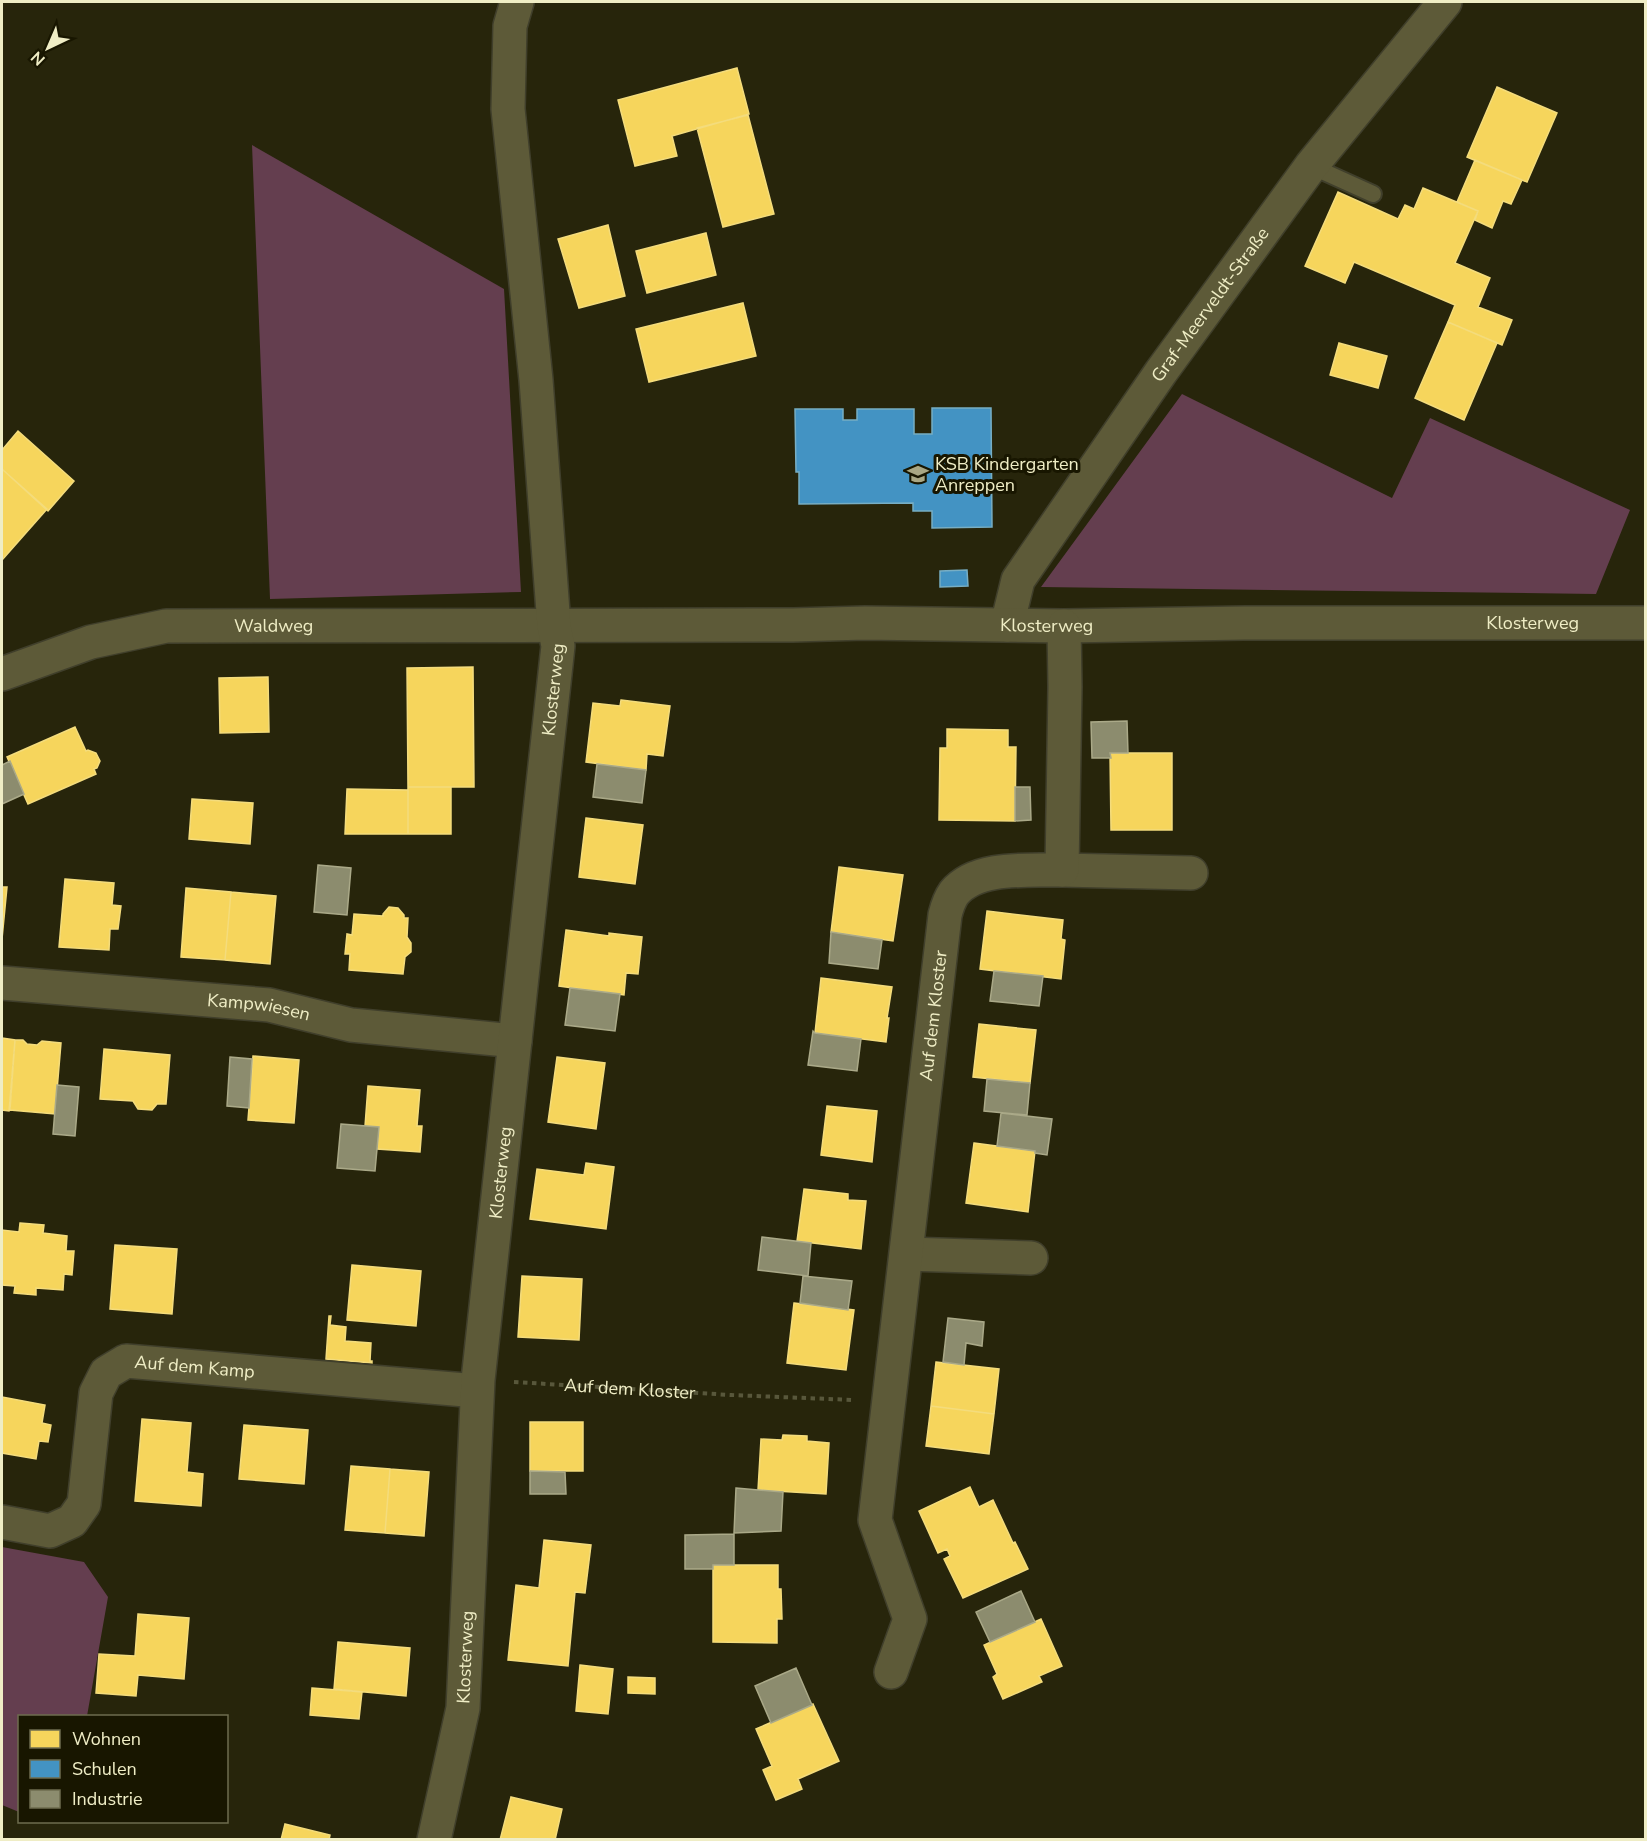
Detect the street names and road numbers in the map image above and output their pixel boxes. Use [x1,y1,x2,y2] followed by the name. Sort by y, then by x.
[1146,223,1274,387] street label: Graf-Meerveldt-Straße
[1486,611,1579,635] street label: Klosterweg
[1000,613,1093,638] street label: Klosterweg
[234,614,313,638] street label: Waldweg
[536,642,570,737] street label: Klosterweg
[914,949,953,1082] street label: Auf dem Kloster
[206,988,313,1027] street label: Kampwiesen
[484,1125,518,1220] street label: Klosterweg
[133,1350,256,1384] street label: Auf dem Kamp
[564,1373,697,1405] street label: Auf dem Kloster
[451,1610,479,1704] street label: Klosterweg

